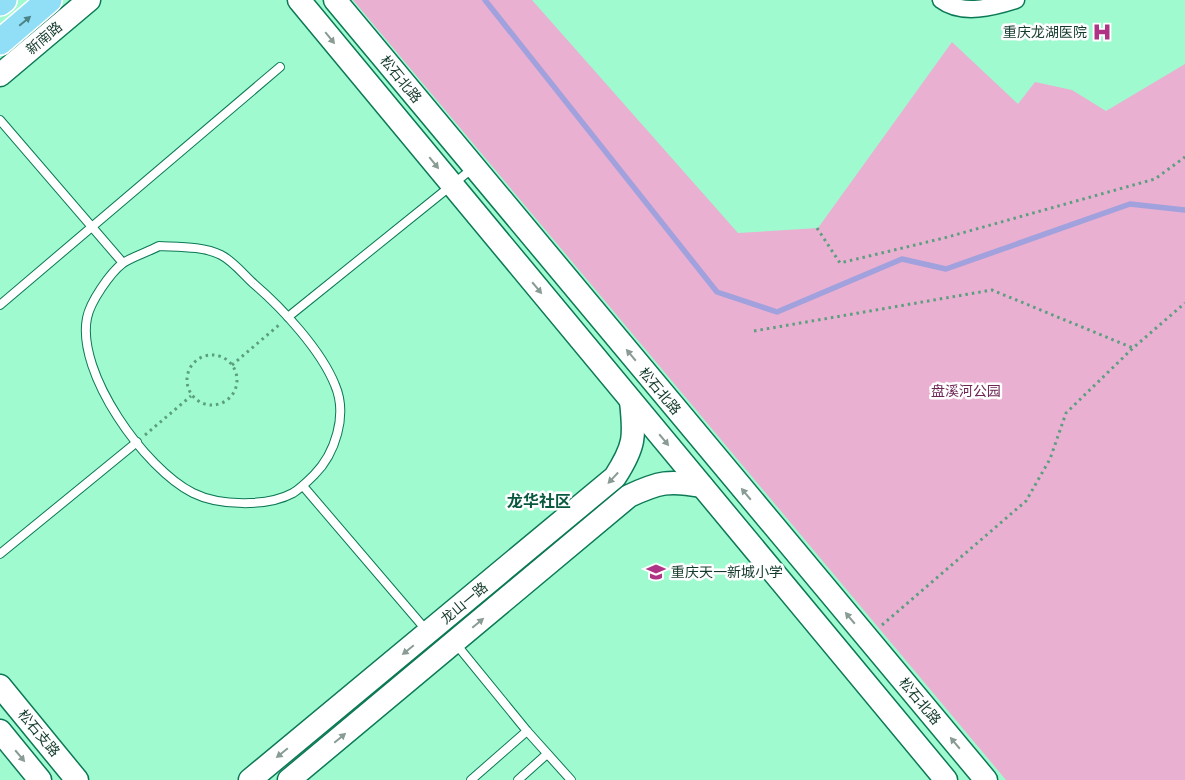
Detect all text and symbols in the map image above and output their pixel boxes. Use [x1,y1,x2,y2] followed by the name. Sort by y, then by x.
[18,15,30,27] one-way arrow
[23,18,66,58] street label: 新南路
[1091,21,1113,43] hospital icon: 重庆龙湖医院
[1003,24,1087,41] place label: 重庆龙湖医院
[325,31,336,44] one-way arrow
[376,52,425,106] street label: 松石北路
[428,156,439,169] one-way arrow
[532,281,543,294] one-way arrow
[625,349,636,362] one-way arrow
[635,364,684,418] street label: 松石北路
[931,383,1001,400] park label: 盘溪河公园
[658,433,669,446] one-way arrow
[607,472,618,484] one-way arrow
[740,488,752,500] one-way arrow
[507,492,571,511] district label: 龙华社区
[645,561,667,583] school or university icon: 重庆天一新城小学
[671,564,783,581] place label: 重庆天一新城小学
[437,579,491,628] street label: 龙山一路
[845,612,856,625] one-way arrow
[471,617,484,628] one-way arrow
[402,645,415,656] one-way arrow
[895,674,944,728] street label: 松石北路
[14,706,63,760] street label: 松石支路
[333,732,346,743] one-way arrow
[949,736,960,749] one-way arrow
[276,748,289,759] one-way arrow
[15,749,26,762] one-way arrow

